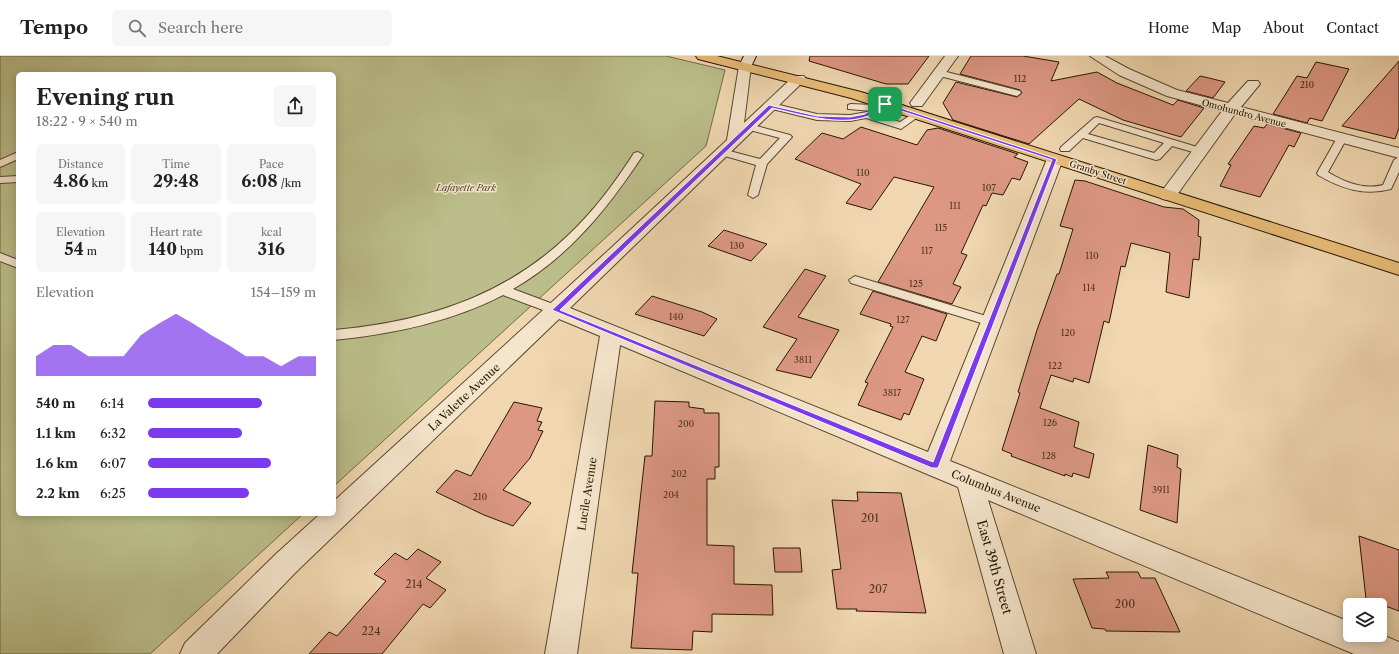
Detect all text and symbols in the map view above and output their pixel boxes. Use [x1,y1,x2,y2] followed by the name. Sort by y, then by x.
[112,10,392,46] search box
[20,16,88,39] text: Tempo
[126,17,148,39] icon: search
[158,18,243,37] text: Search here
[1148,19,1189,37] text: Home
[1211,19,1241,37] text: Map
[1263,19,1304,37] text: About
[1326,19,1379,37] text: Contact
[1014,73,1026,84] house number: 112
[1300,79,1315,90] house number: 210
[36,84,175,111] text: Evening run
[274,85,316,127] button: share
[868,87,902,121] pin
[874,93,896,115] icon: arrive
[1201,96,1287,130] street label: Omohundro Avenue
[36,113,138,129] text: 18:22 · 9 × 540 m
[58,157,103,171] text: Distance
[162,157,190,171] text: Time
[259,157,284,171] text: Pace
[1068,158,1129,187] street label: Granby Street
[856,167,870,178] house number: 110
[53,171,89,191] text: 4.86
[153,171,199,191] text: 29:48
[241,171,278,191] text: 6:08
[89,176,108,190] text: km
[278,176,301,190] text: /km
[435,182,496,193] park label: Lafayette Park
[982,182,997,193] house number: 107
[949,200,961,211] house number: 111
[935,222,947,233] house number: 115
[56,225,105,239] text: Elevation
[149,225,203,239] text: Heart rate
[261,225,282,239] text: kcal
[64,239,84,259] text: 54
[148,239,177,259] text: 140
[258,239,285,259] text: 316
[730,240,745,251] house number: 130
[84,244,97,258] text: m
[177,244,204,258] text: bpm
[921,245,934,256] house number: 117
[1085,250,1099,261] house number: 110
[909,278,923,289] house number: 125
[1083,282,1095,293] house number: 114
[36,284,94,300] text: Elevation
[251,284,316,300] text: 154–159 m
[669,311,684,322] house number: 140
[896,314,910,325] house number: 127
[1061,327,1076,338] house number: 120
[794,354,812,365] house number: 3811
[425,360,503,434] street label: La Valette Avenue
[1048,360,1062,371] house number: 122
[883,387,902,398] house number: 3817
[36,395,75,411] text: 540 m
[100,395,124,411] text: 6:14
[1043,417,1057,428] house number: 126
[678,418,695,429] house number: 200
[36,425,76,441] text: 1.1 km
[100,425,126,441] text: 6:32
[1042,450,1056,461] house number: 128
[36,455,78,471] text: 1.6 km
[100,455,126,471] text: 6:07
[574,456,600,532] street label: Lucile Avenue
[949,467,1043,515] street label: Columbus Avenue
[671,468,687,479] house number: 202
[1152,484,1170,495] house number: 3911
[36,485,80,501] text: 2.2 km
[100,485,126,501] text: 6:25
[663,489,679,500] house number: 204
[473,491,488,502] house number: 210
[861,511,879,525] house number: 201
[974,518,1016,616] street label: East 39th Street
[405,577,423,591] house number: 214
[869,582,888,596] house number: 207
[1115,597,1135,611] house number: 200
[1343,598,1387,642] map controls
[1343,598,1387,642] button: layers
[361,624,381,638] house number: 224

